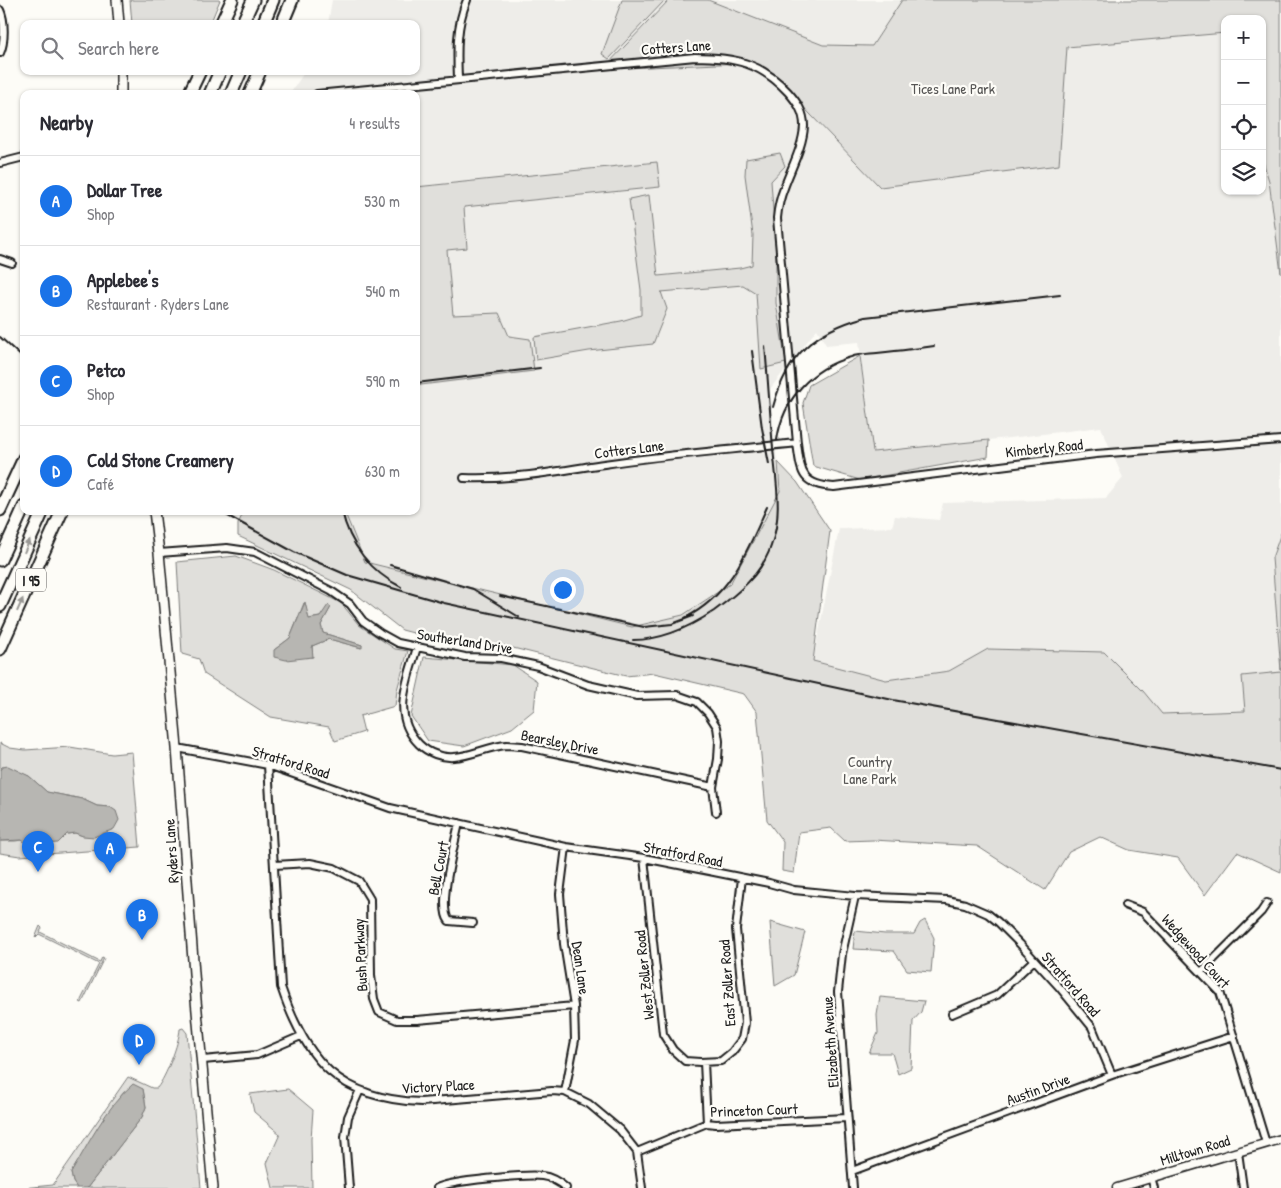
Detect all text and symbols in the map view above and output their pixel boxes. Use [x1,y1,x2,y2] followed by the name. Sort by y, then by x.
[1221,15,1266,195] map controls
[1221,15,1266,60] button: +
[20,20,420,75] search box
[38,34,66,62] icon: search
[640,34,712,60] street label: Cotters Lane
[78,35,159,61] text: Search here
[1221,60,1266,105] button: −
[911,78,995,99] park label: Tices Lane Park
[1221,105,1266,150] button: locate
[40,108,93,137] text: Nearby
[349,112,400,134] text: 4 results
[1221,150,1266,195] button: layers
[87,177,162,203] text: Dollar Tree
[52,190,60,212] text: A
[364,190,400,212] text: 530 m
[87,203,114,225] text: Shop
[87,267,159,293] text: Applebee's
[52,280,60,302] text: B
[366,280,400,302] text: 540 m
[87,293,229,315] text: Restaurant · Ryders Lane
[87,357,125,383] text: Petco
[52,370,60,392] text: C
[366,370,400,392] text: 590 m
[87,383,114,405] text: Shop
[1004,433,1084,463] street label: Kimberly Road
[593,434,665,464] street label: Cotters Lane
[87,447,234,473] text: Cold Stone Creamery
[52,460,60,482] text: D
[365,460,400,482] text: 630 m
[87,473,114,495] text: Café
[24,539,32,553] one-way arrow
[16,568,46,592] road number: I 95
[550,577,576,603] your location
[16,598,24,612] one-way arrow
[416,623,514,659] street label: Southerland Drive
[519,724,601,760] street label: Bearsley Drive
[250,740,332,784] street label: Stratford Road
[844,751,896,789] park label: Country Lane Park
[158,818,184,884] street label: Ryders Lane
[22,831,54,872] pin: C
[94,832,126,873] pin: A
[642,836,724,872] street label: Stratford Road
[422,838,454,897] street label: Bell Court
[126,899,158,940] pin: B
[1157,909,1236,993] street label: Wedgewood Court
[348,918,372,992] street label: Bush Parkway
[629,929,659,1021] street label: West Zoller Road
[713,939,741,1027] street label: East Zoller Road
[567,940,595,996] street label: Dean Lane
[1037,947,1105,1021] street label: Stratford Road
[816,996,844,1088] street label: Elizabeth Avenue
[123,1024,155,1065] pin: D
[1003,1068,1073,1110] street label: Austin Drive
[401,1074,475,1098] street label: Victory Place
[710,1098,799,1122] street label: Princeton Court
[1158,1129,1233,1171] street label: Milltown Road

